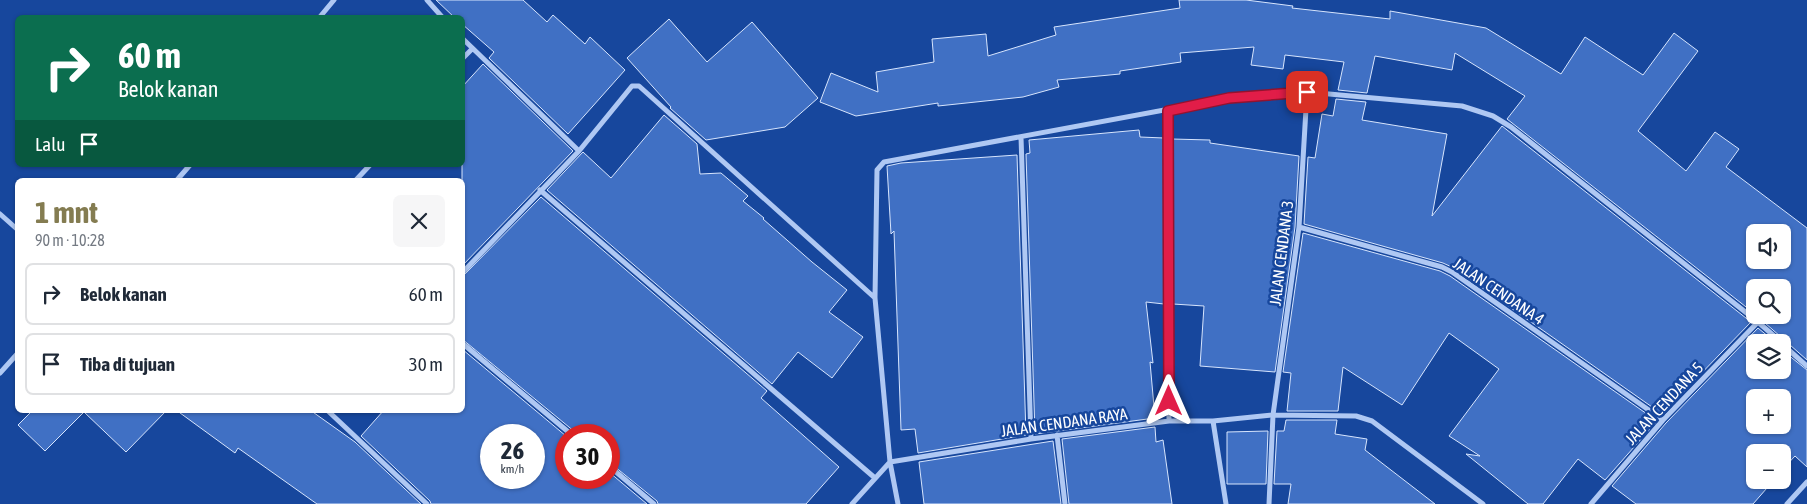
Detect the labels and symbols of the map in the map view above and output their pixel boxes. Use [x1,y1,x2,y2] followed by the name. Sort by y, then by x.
[1286,71,1328,113] pin
[1266,199,1296,307] street label: JALAN CENDANA 3
[1450,254,1548,328] street label: JALAN CENDANA 4
[1621,358,1707,448] street label: JALAN CENDANA 5
[1142,374,1194,426] position arrow
[1000,404,1129,440] street label: JALAN CENDANA RAYA
[555,424,620,489] speed limit sign: 30

